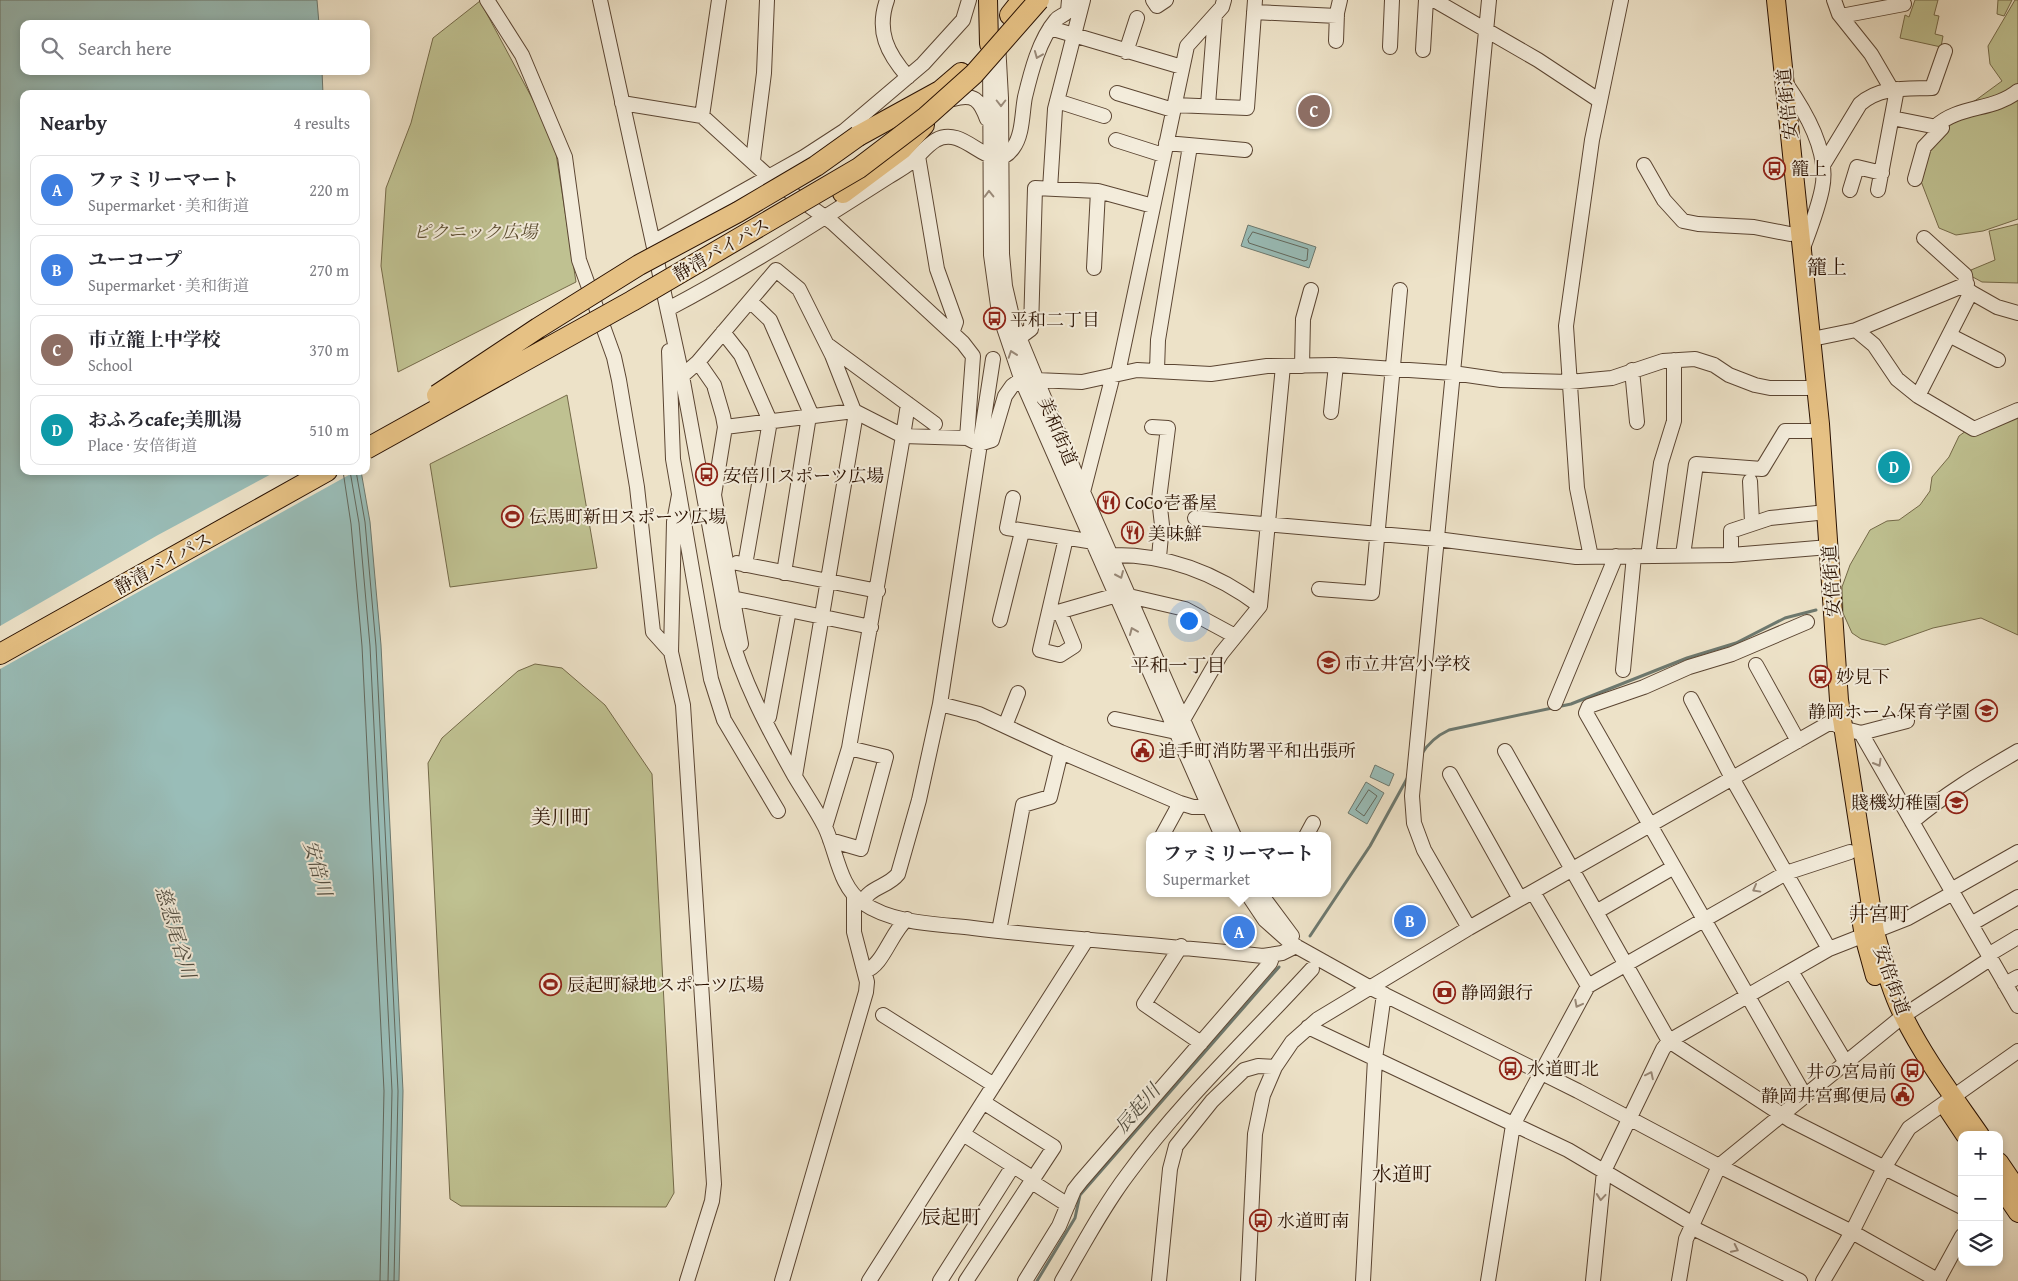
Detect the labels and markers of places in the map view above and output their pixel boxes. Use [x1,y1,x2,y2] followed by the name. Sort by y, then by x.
[1298,92,1330,130] pin: C
[1791,155,1827,182] place label: 籠上
[1763,156,1787,180] bus stop icon: 籠上
[1010,306,1100,333] place label: 平和二丁目
[982,307,1006,331] bus stop icon: 平和二丁目
[1878,448,1910,486] pin: D
[723,462,884,489] place label: 安倍川スポーツ広場
[695,463,719,487] bus stop icon: 安倍川スポーツ広場
[1125,489,1217,516] place label: CoCo壱番屋
[1097,490,1121,514] restaurant icon: CoCo壱番屋
[529,503,726,530] place label: 伝馬町新田スポーツ広場
[501,504,525,528] sports icon: 伝馬町新田スポーツ広場
[1148,520,1202,547] place label: 美味鮮
[1120,521,1144,545] restaurant icon: 美味鮮
[1344,650,1470,677] place label: 市立井宮小学校
[1316,651,1340,675] school or university icon: 市立井宮小学校
[1836,663,1890,690] place label: 妙見下
[1808,664,1832,688] bus stop icon: 妙見下
[1808,698,1970,725] place label: 静岡ホーム保育学園
[1974,699,1998,723] school or university icon: 静岡ホーム保育学園
[1158,737,1356,764] place label: 追手町消防署平和出張所
[1130,738,1154,762] public building icon: 追手町消防署平和出張所
[1851,789,1941,816] place label: 賤機幼稚園
[1945,790,1969,814] school or university icon: 賤機幼稚園
[1394,902,1426,940] pin: B
[1223,913,1255,951] pin: A
[567,971,764,998] place label: 辰起町緑地スポーツ広場
[539,972,563,996] sports icon: 辰起町緑地スポーツ広場
[1461,979,1533,1006] place label: 静岡銀行
[1433,980,1457,1004] bank icon: 静岡銀行
[1527,1055,1599,1082] place label: 水道町北
[1499,1056,1523,1080] bus stop icon: 水道町北
[1806,1058,1896,1085] place label: 井の宮局前
[1900,1059,1924,1083] bus stop icon: 井の宮局前
[1761,1082,1887,1109] place label: 静岡井宮郵便局
[1891,1083,1915,1107] public building icon: 静岡井宮郵便局
[1277,1207,1349,1234] place label: 水道町南
[1249,1208,1273,1232] bus stop icon: 水道町南

